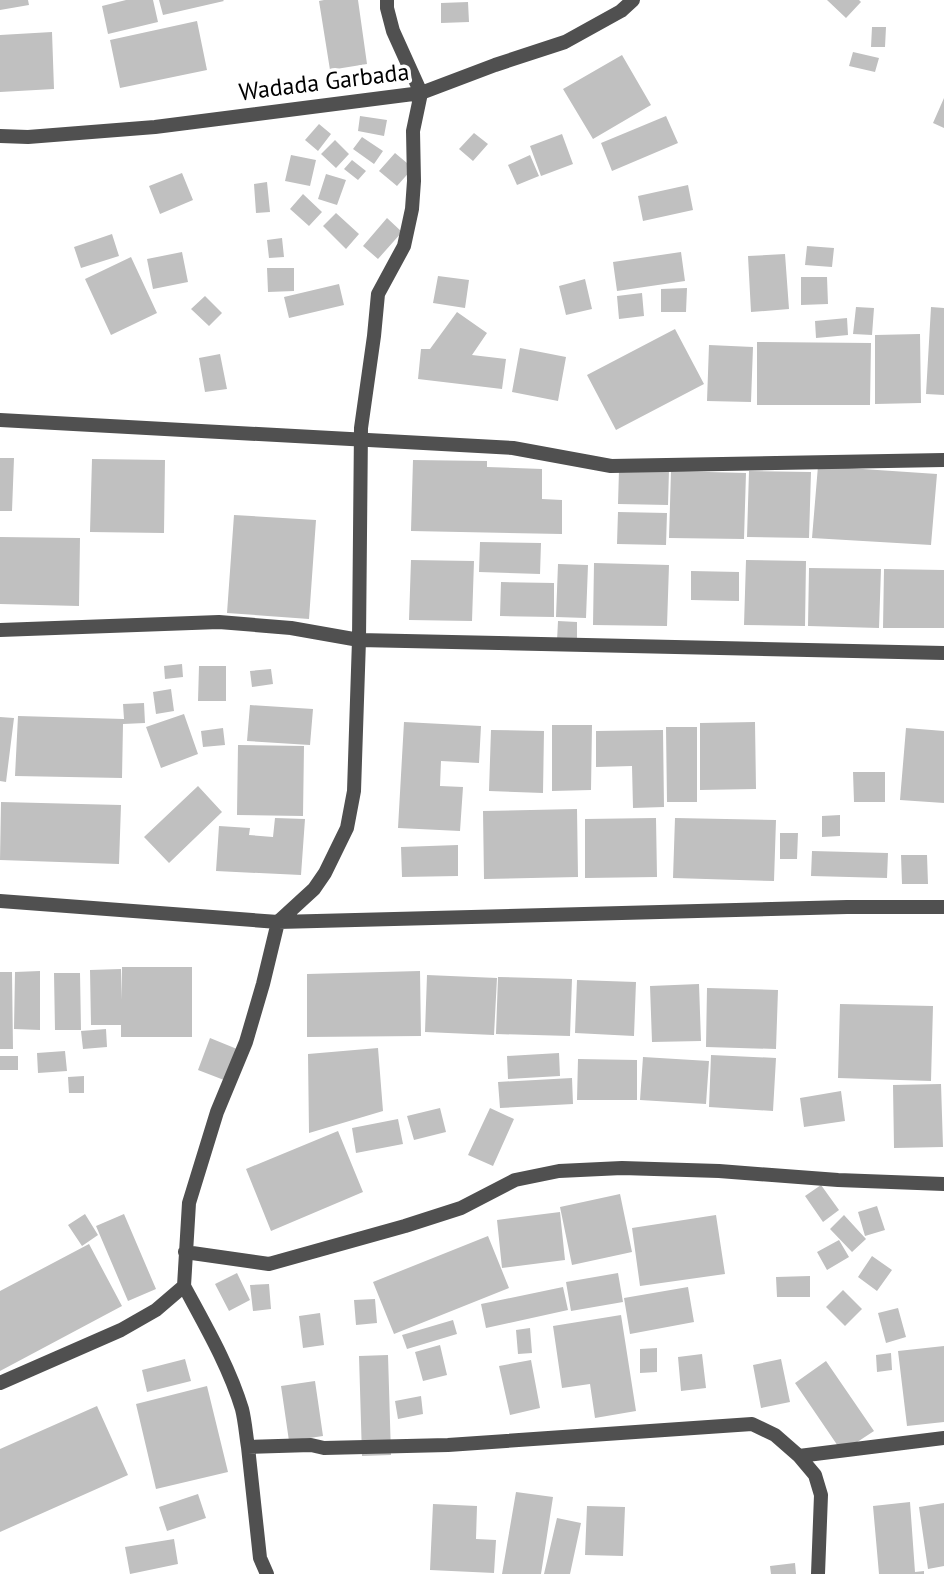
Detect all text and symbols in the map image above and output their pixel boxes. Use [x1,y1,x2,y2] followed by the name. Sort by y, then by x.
[237,56,411,107] street label: Wadada Garbada

